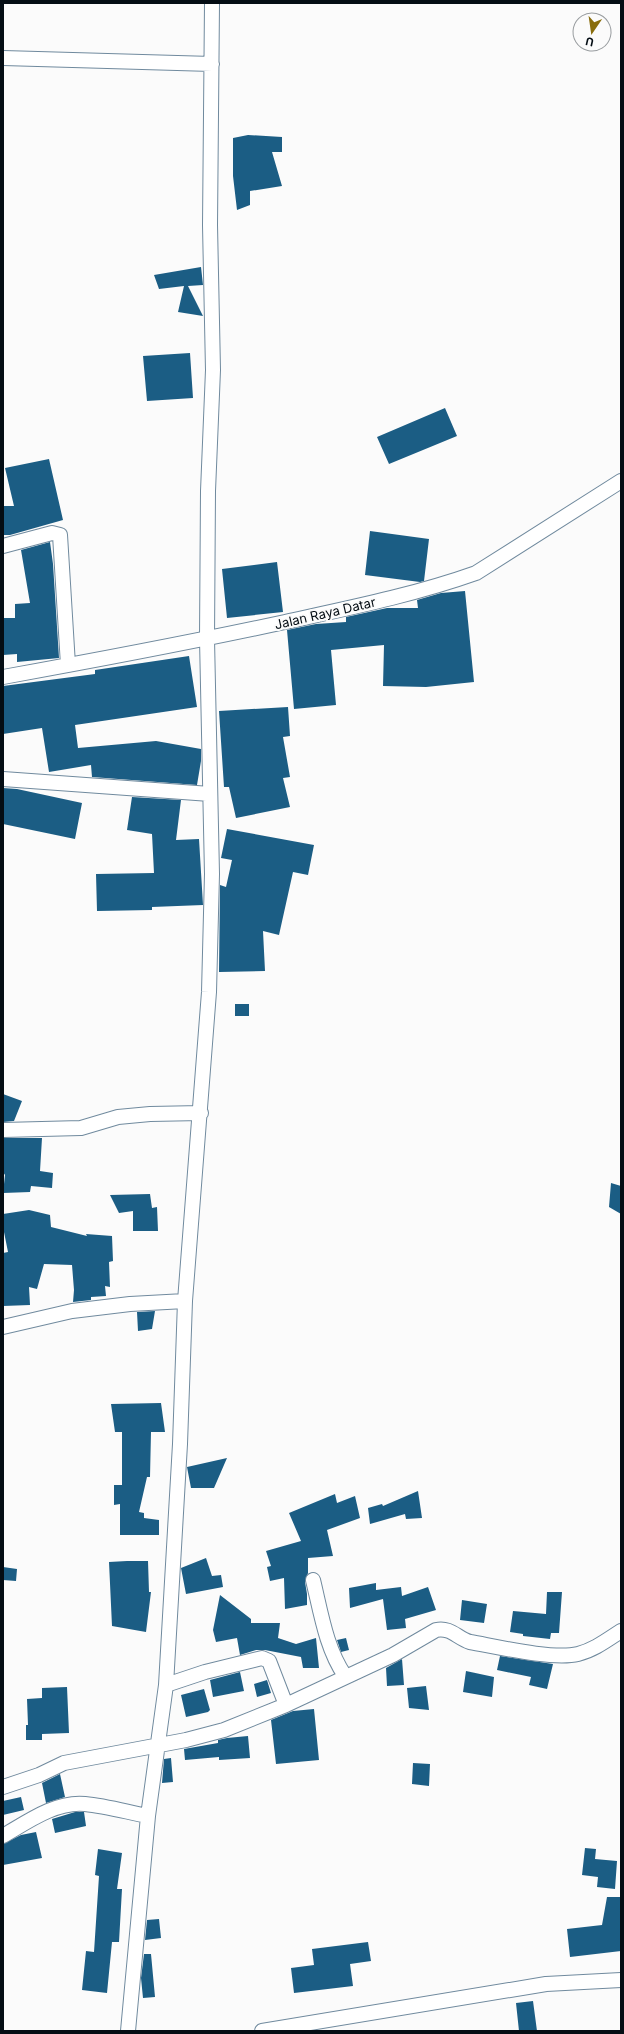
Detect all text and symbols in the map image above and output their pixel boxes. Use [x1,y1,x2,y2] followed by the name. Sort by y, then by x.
[572,12,612,52] north arrow
[584,34,595,49] text: U
[273,594,377,632] street label: Jalan Raya Datar

